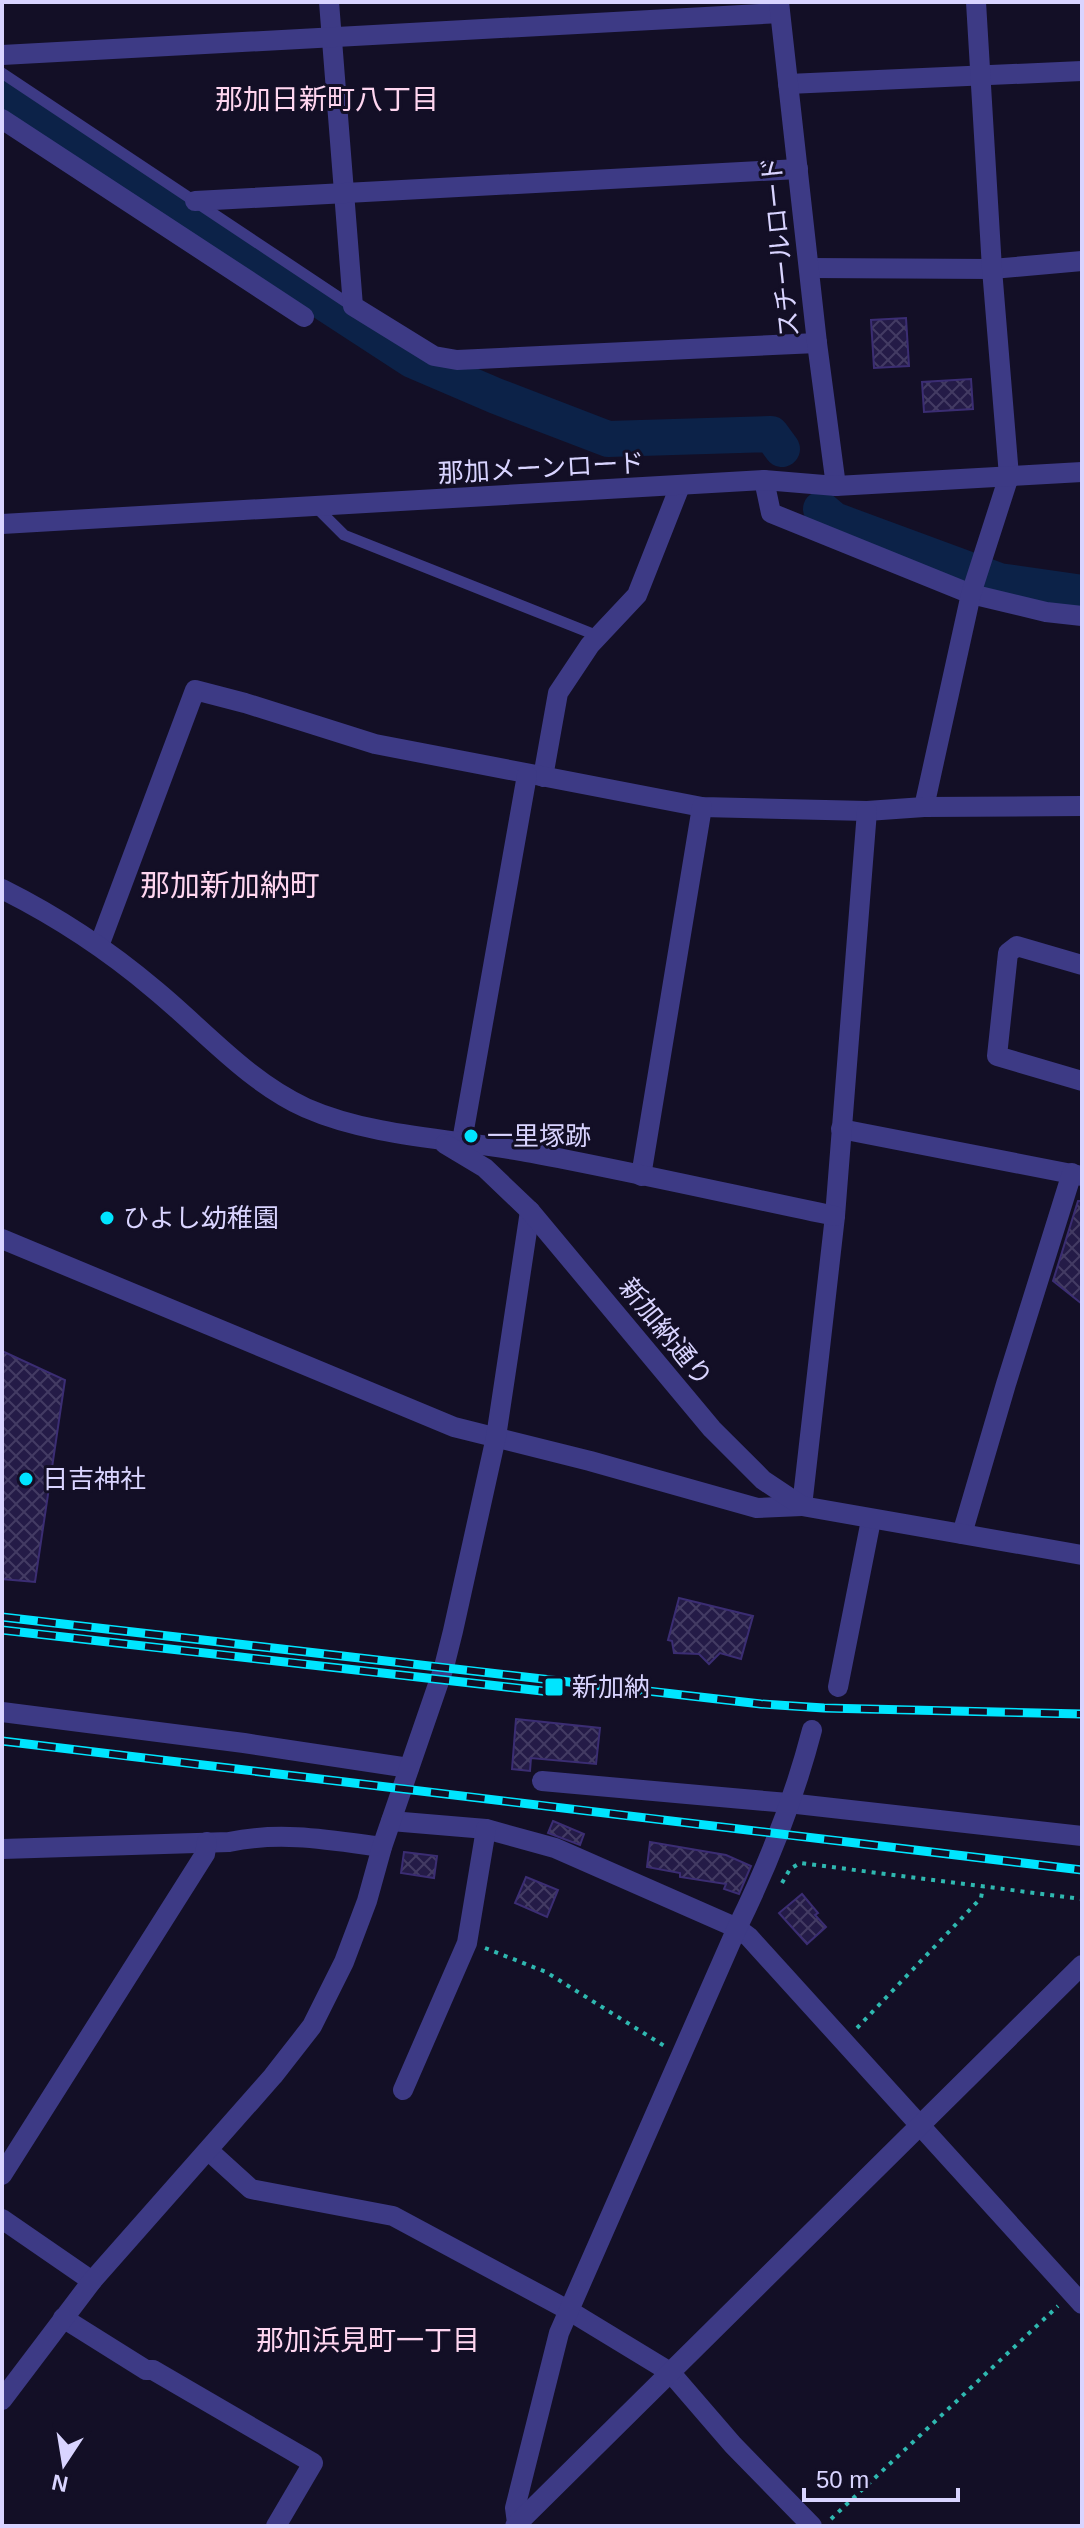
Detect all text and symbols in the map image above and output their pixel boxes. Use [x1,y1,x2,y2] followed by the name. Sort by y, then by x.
[215,84,439,115] district label: 那加日新町八丁目
[756,155,804,339] street label: スチールロード
[437,448,645,488] street label: 那加メーンロード
[140,869,320,902] district label: 那加新加納町
[487,1121,591,1151] place label: 一里塚跡
[462,1127,480,1145] marker: 一里塚跡
[123,1203,279,1233] place label: ひよし幼稚園
[98,1209,116,1227] marker: ひよし幼稚園
[613,1272,719,1392] street label: 新加納通り
[42,1464,146,1494] place label: 日吉神社
[17,1470,35,1488] marker: 日吉神社
[572,1672,650,1702] place label: 新加納
[543,1676,565,1698] marker: 新加納
[256,2325,480,2356] district label: 那加浜見町一丁目
[24,2424,104,2504] north arrow
[804,2452,958,2502] scale bar
[816,2466,869,2493] text: 50 m
[50,2469,70,2497] text: N

